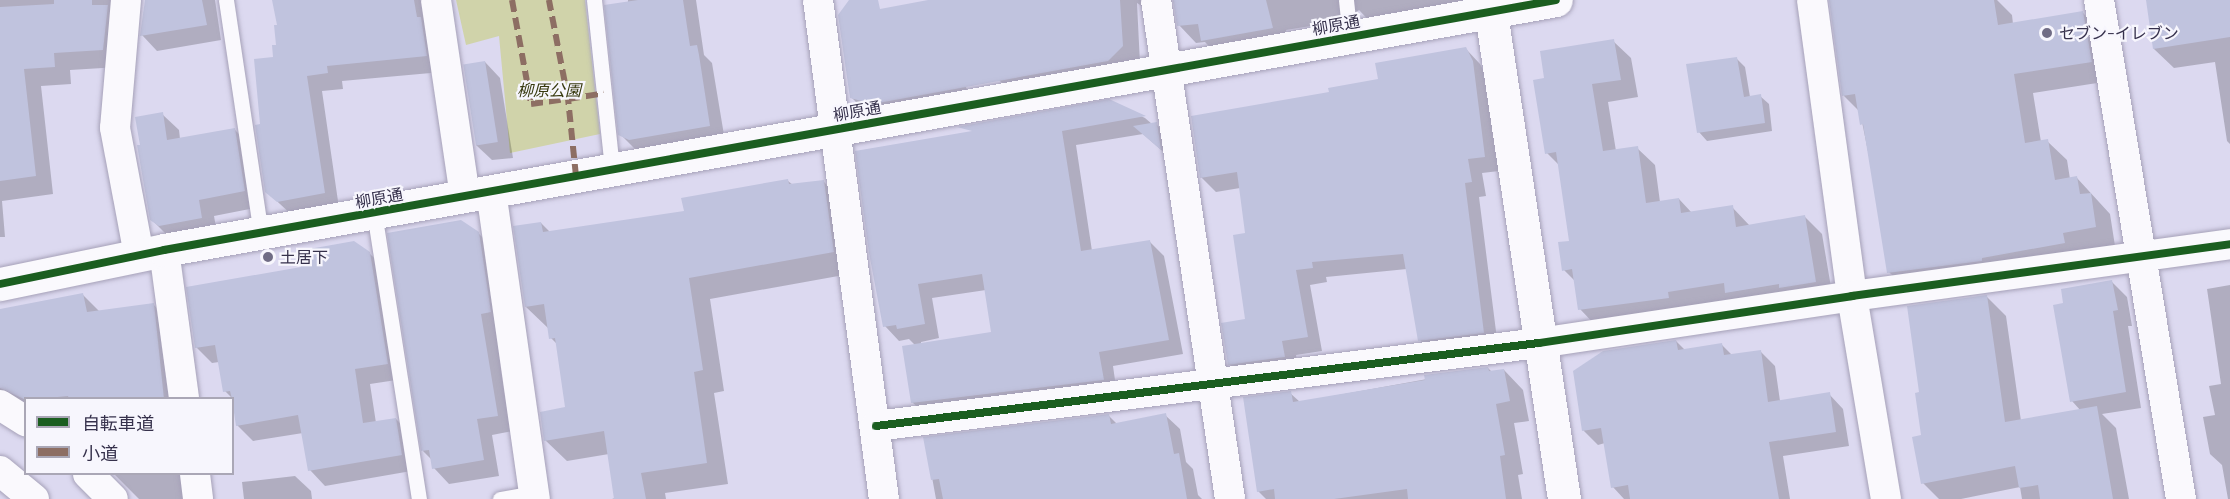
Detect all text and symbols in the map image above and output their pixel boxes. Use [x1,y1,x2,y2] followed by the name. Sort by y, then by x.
[1311,11,1361,39] street label: 柳原通
[2059,23,2179,43] place label: セブン-イレブン
[2040,26,2054,40] marker: セブン-イレブン
[517,80,581,100] park label: 柳原公園
[832,97,882,125] street label: 柳原通
[354,184,404,212] street label: 柳原通
[280,247,328,267] place label: 土居下
[261,250,275,264] marker: 土居下
[24,397,234,475] legend
[82,412,154,435] text: 自転車道
[82,442,118,465] text: 小道

